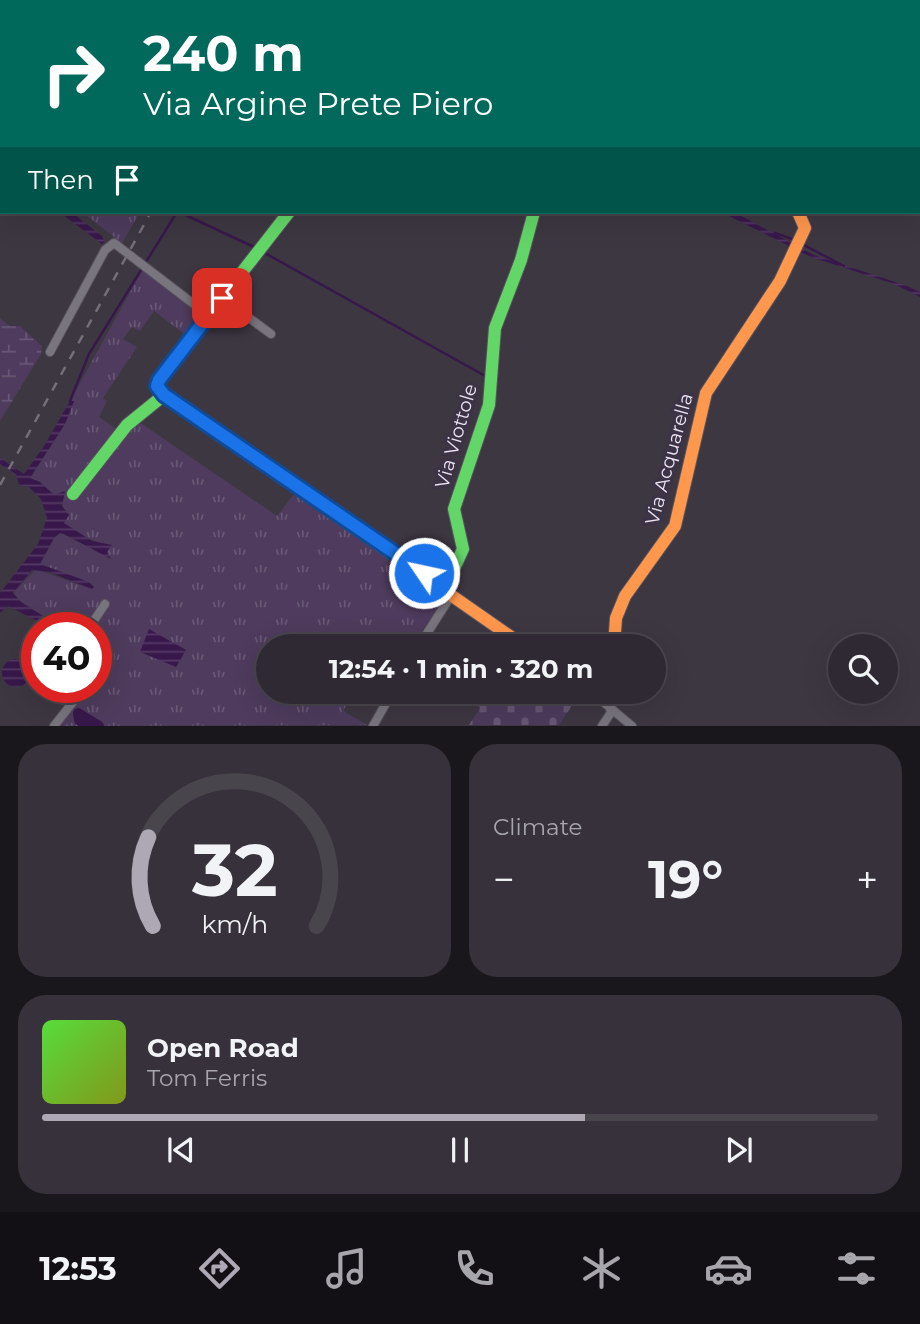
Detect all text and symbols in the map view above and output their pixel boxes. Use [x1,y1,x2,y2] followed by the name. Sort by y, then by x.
[143,24,304,83] text: 240 m
[28,28,119,119] icon: right
[143,84,493,123] text: Via Argine Prete Piero
[108,161,146,199] icon: arrive
[28,164,94,196] text: Then
[192,268,252,328] pin
[203,279,241,317] icon: arrive
[430,381,482,491] street label: Via Viottole
[640,391,698,527] street label: Via Acquarella
[387,536,461,610] position arrow
[21,612,112,703] speed limit sign: 40
[828,634,898,704] map controls
[828,634,898,704] button: search
[329,653,593,685] text: 12:54 · 1 min · 320 m
[493,813,582,841] text: Climate
[191,827,277,915] text: 32
[648,848,723,911] text: 19°
[493,856,515,903] text: −
[856,856,878,903] text: +
[201,909,268,939] text: km/h
[147,1032,299,1064] text: Open Road
[147,1064,267,1092] text: Tom Ferris
[162,1131,200,1169] icon: previous
[441,1131,479,1169] icon: pause
[720,1131,758,1169] icon: next
[195,1244,244,1293] icon: directions
[322,1244,371,1293] icon: music
[450,1244,499,1293] icon: phone
[577,1244,626,1293] icon: climate
[704,1244,753,1293] icon: car
[832,1244,881,1293] icon: filters
[39,1249,117,1288] text: 12:53

